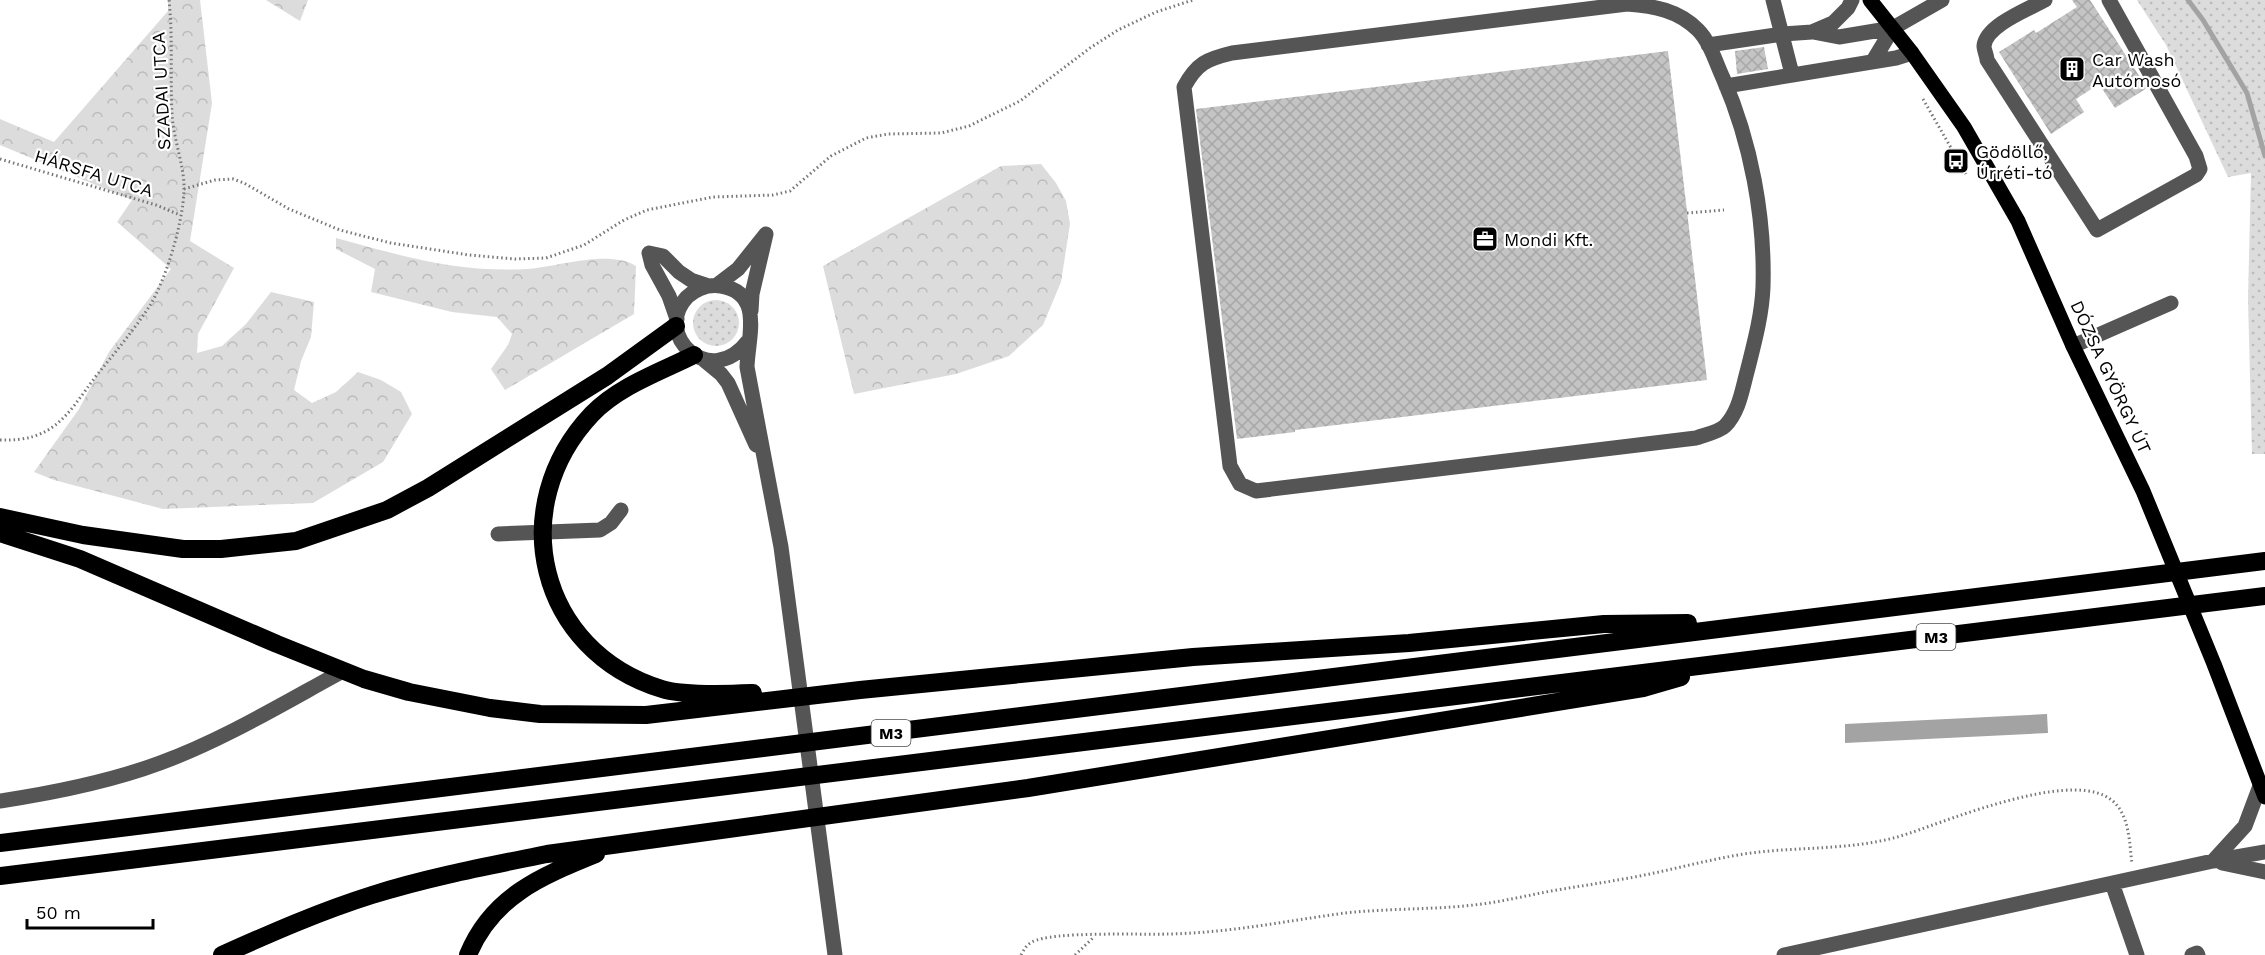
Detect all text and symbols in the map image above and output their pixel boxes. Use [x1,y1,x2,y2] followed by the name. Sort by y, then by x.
[147,31,175,151] street label: SZADAI UTCA
[2092,49,2181,91] place label: Car Wash Autómosó
[2057,54,2087,84] building icon: Car Wash Autómosó
[1976,141,2053,183] place label: Gödöllő, Úrréti-tó
[32,145,156,201] street label: HÁRSFA UTCA
[1941,146,1971,176] bus stop icon: Gödöllő, Úrréti-tó
[1470,224,1500,254] office icon: Mondi Kft.
[1504,229,1593,250] place label: Mondi Kft.
[2066,297,2156,457] street label: DÓZSA GYÖRGY ÚT
[1916,624,1956,650] road number: M3
[872,720,910,746] road number: M3
[27,892,153,930] scale bar
[36,902,81,923] text: 50 m

